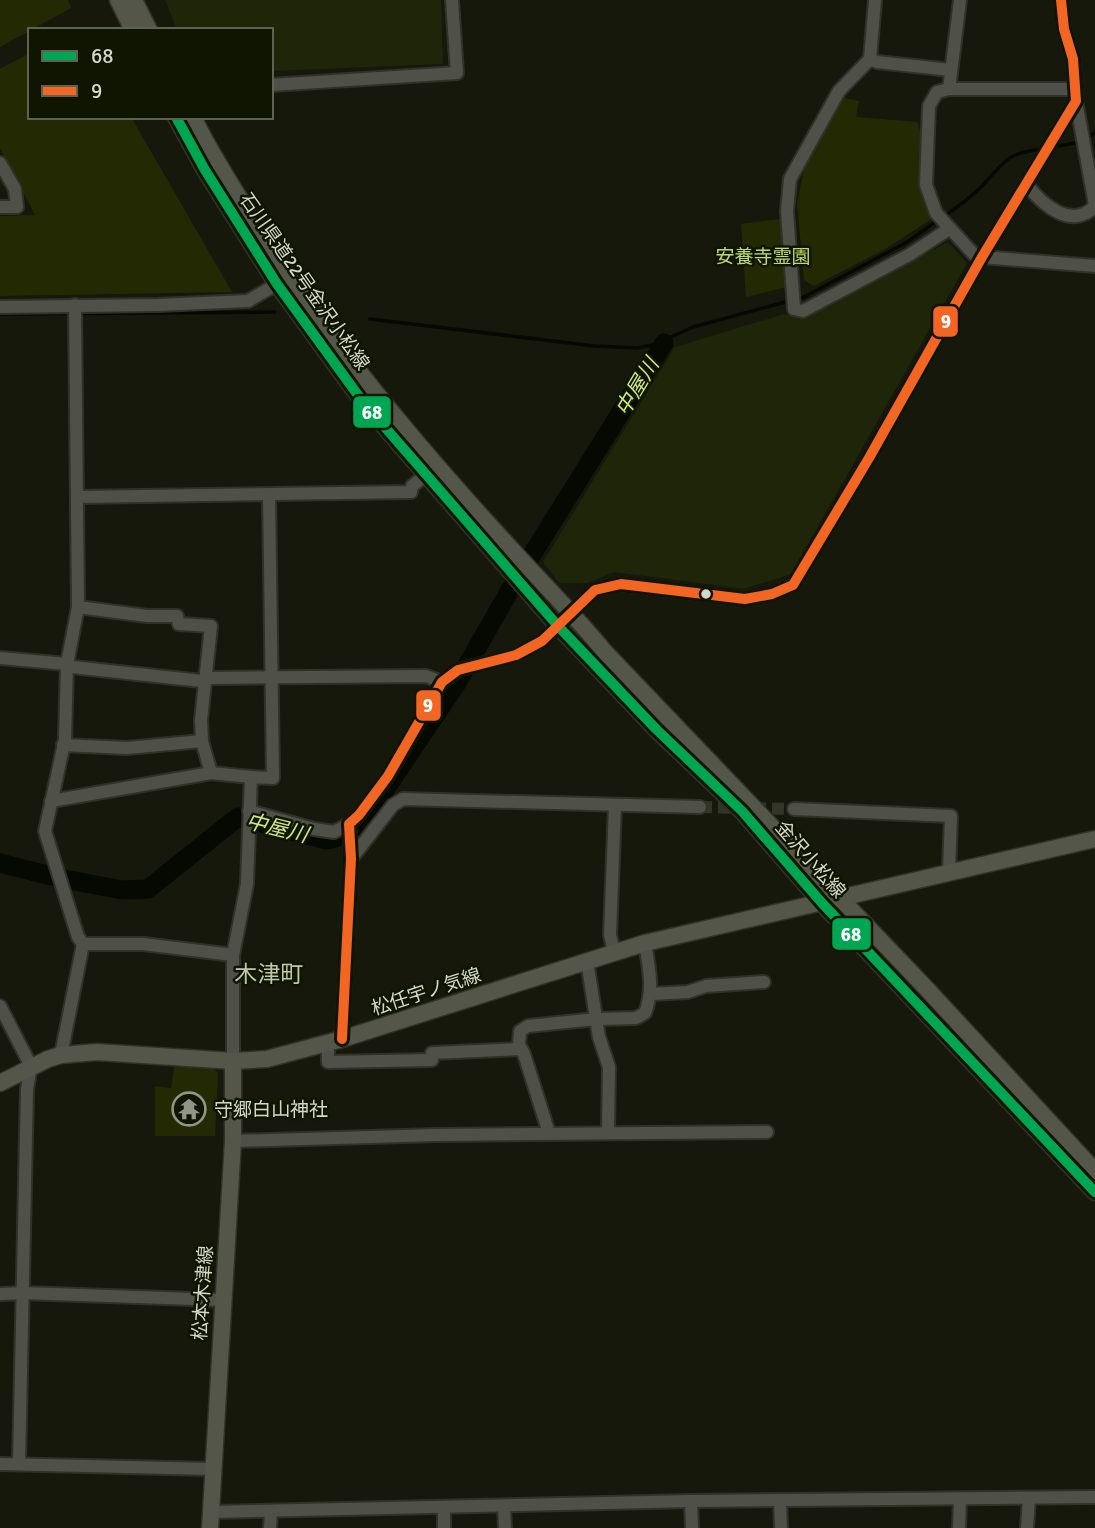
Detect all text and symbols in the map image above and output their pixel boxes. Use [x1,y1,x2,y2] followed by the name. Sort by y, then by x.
[28,28,273,119] legend
[91,43,114,69] text: 68
[91,78,102,104] text: 9
[234,188,374,375] street label: 石川県道22号金沢小松線
[715,245,811,269] park label: 安養寺霊園
[932,305,959,338] line badge: 9
[941,310,951,334] text: 9
[610,352,665,421] water label: 中屋川
[352,395,392,429] line badge: 68
[362,401,382,425] text: 68
[699,587,713,601] unlabelled marker
[415,689,442,722] line badge: 9
[423,694,433,718] text: 9
[243,808,313,849] water label: 中屋川
[770,816,850,903] street label: 金沢小松線
[831,917,872,951] line badge: 68
[841,923,861,947] text: 68
[235,960,304,989] district label: 木津町
[368,963,484,1021] street label: 松任宇ノ気線
[170,1090,208,1128] temple icon: 守郷白山神社
[214,1098,328,1122] place label: 守郷白山神社
[188,1245,218,1341] street label: 松本木津線

